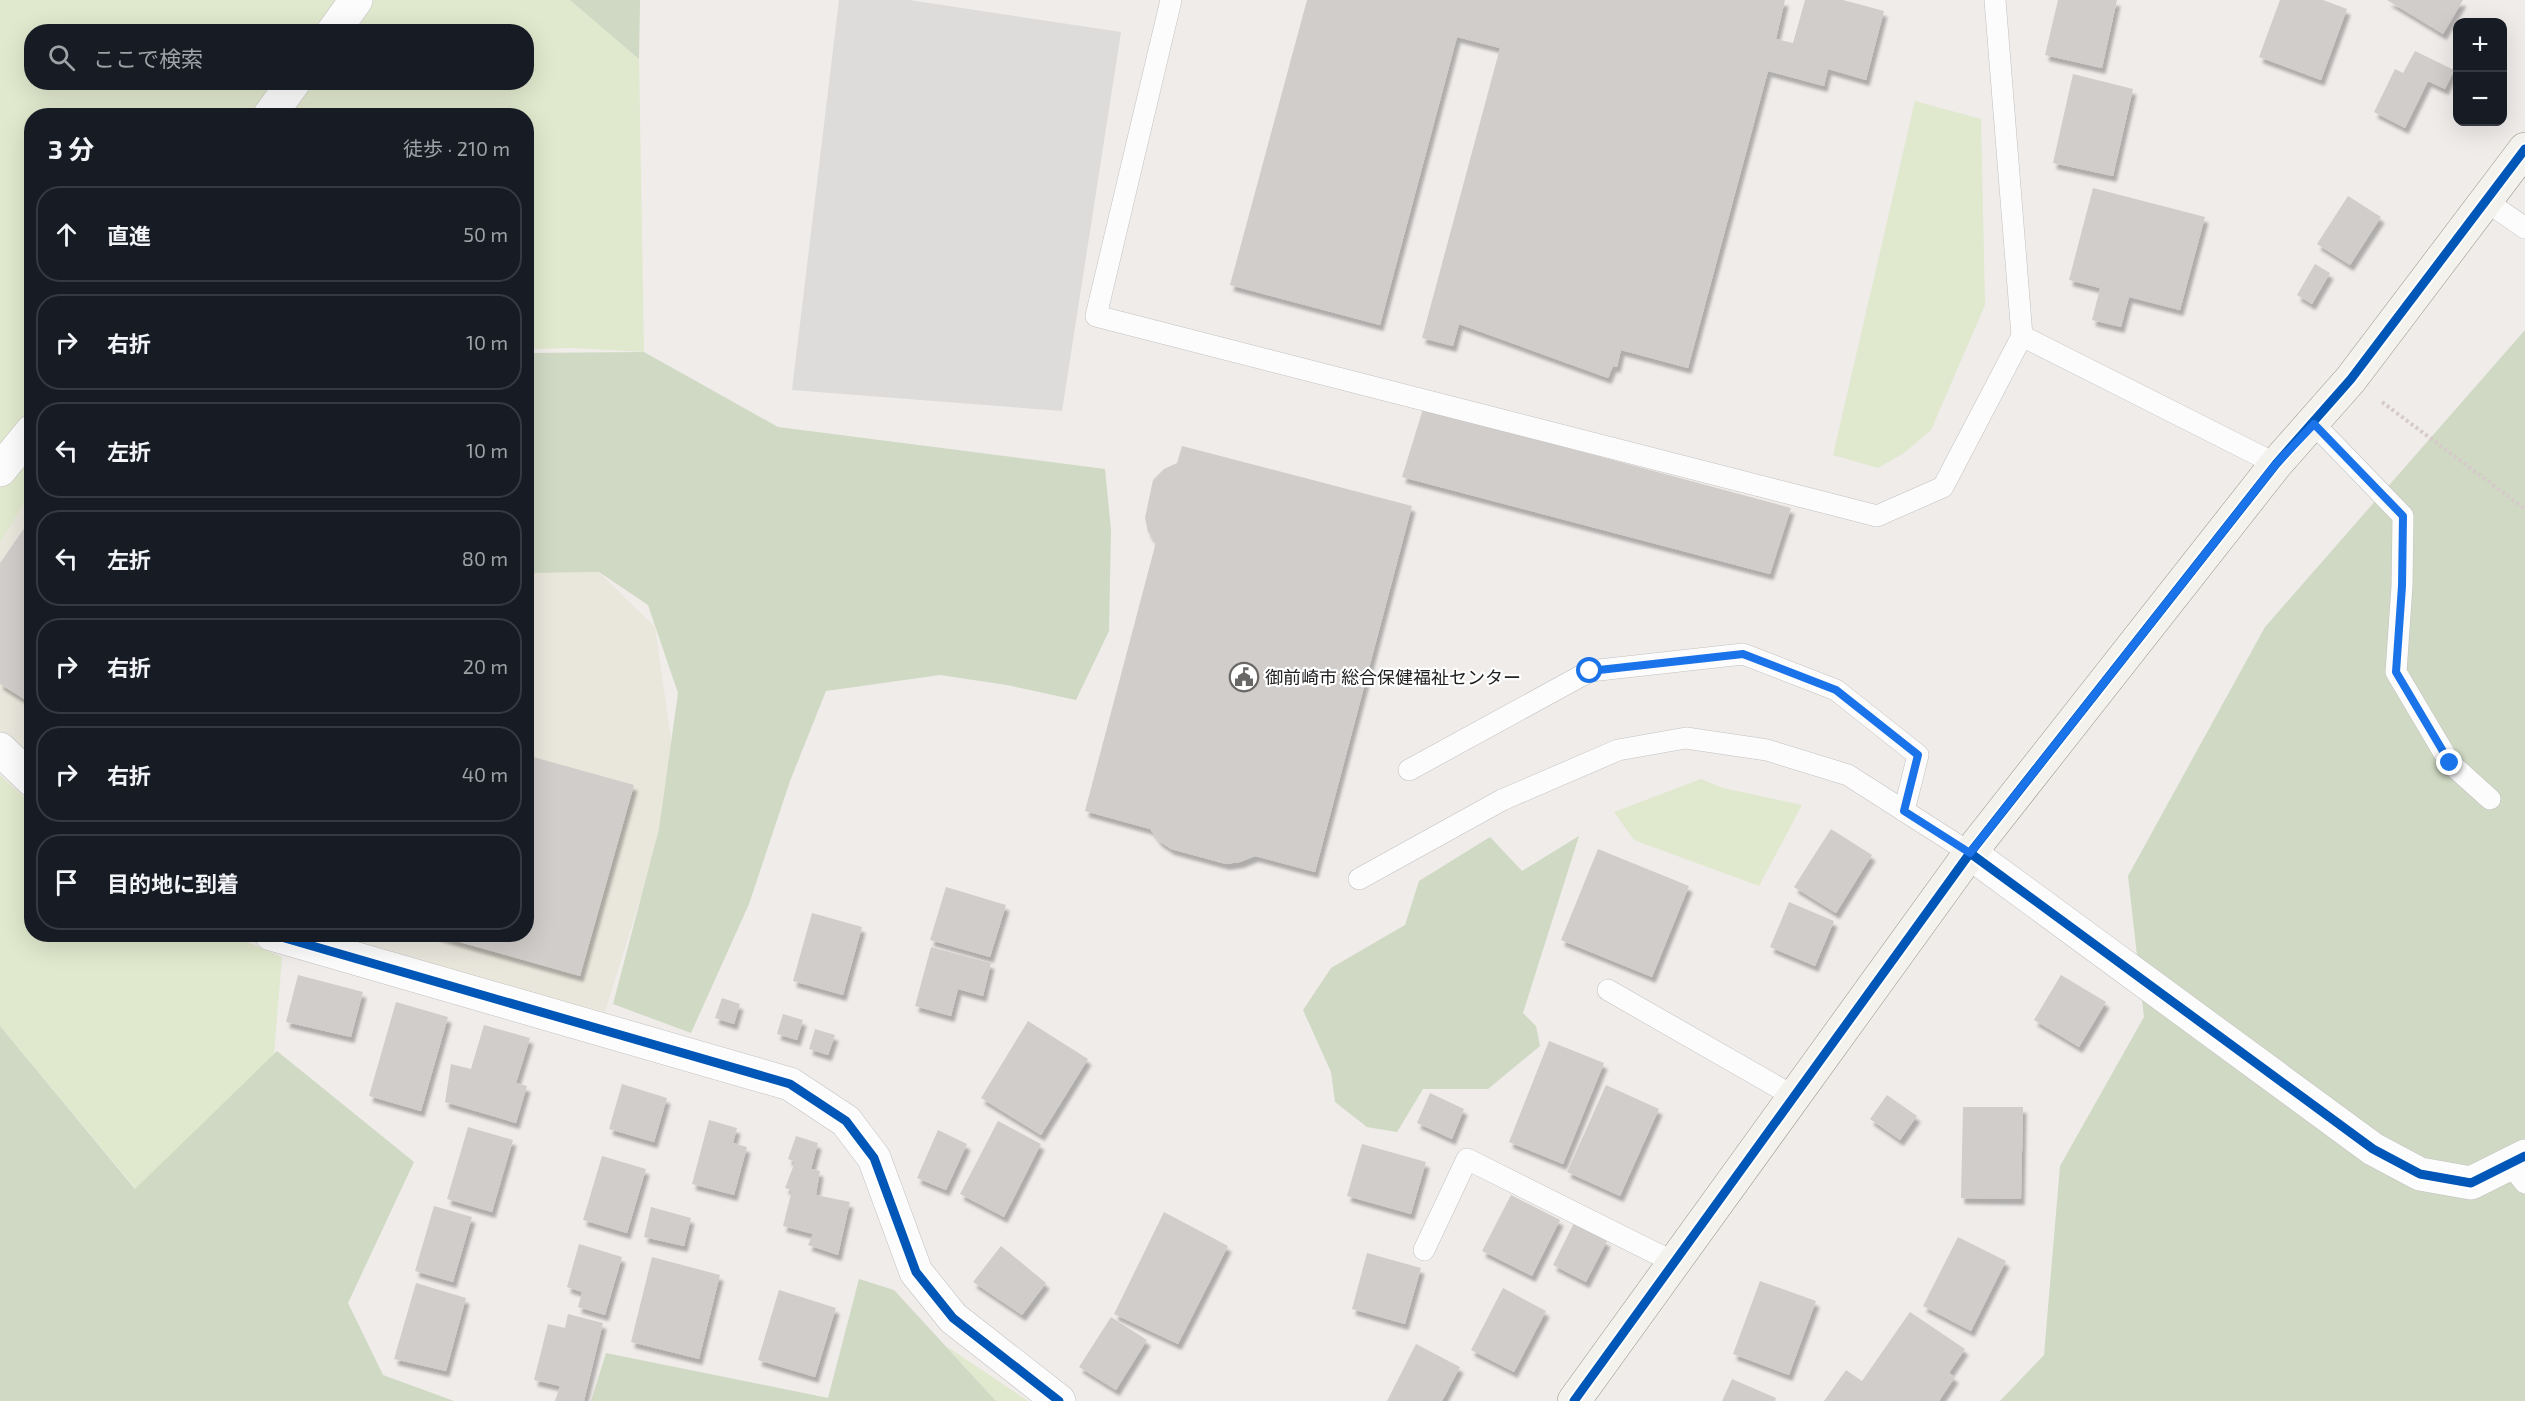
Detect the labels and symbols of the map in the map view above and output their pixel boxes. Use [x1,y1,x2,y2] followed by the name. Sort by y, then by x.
[1576,657,1602,683] route start
[1228,661,1260,693] public building icon: 御前崎市 総合保健福祉センター
[1265,666,1521,688] place label: 御前崎市 総合保健福祉センター
[2436,749,2462,775] route end

